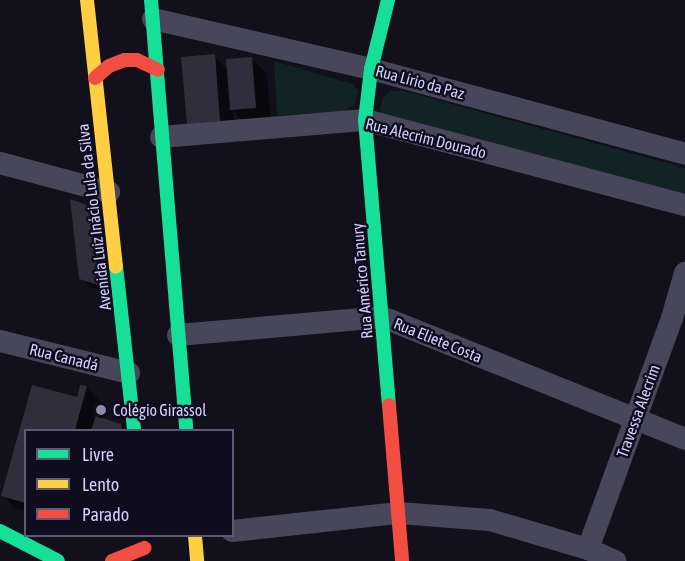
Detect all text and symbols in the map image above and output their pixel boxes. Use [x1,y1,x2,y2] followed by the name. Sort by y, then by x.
[373,61,467,103] street label: Rua Lírio da Paz
[364,114,488,162] street label: Rua Alecrim Dourado
[73,123,115,311] street label: Avenida Luiz Inácio Lula da Silva
[347,222,377,340] street label: Rua Américo Tanury
[391,314,485,366] street label: Rua Eliete Costa
[28,339,100,375] street label: Rua Canadá
[612,362,664,460] street label: Travessa Alecrim
[113,400,206,420] place label: Colégio Girassol
[94,403,108,417] marker: Colégio Girassol
[24,429,234,537] legend
[82,444,114,465] text: Livre
[82,474,119,495] text: Lento
[82,504,129,525] text: Parado

